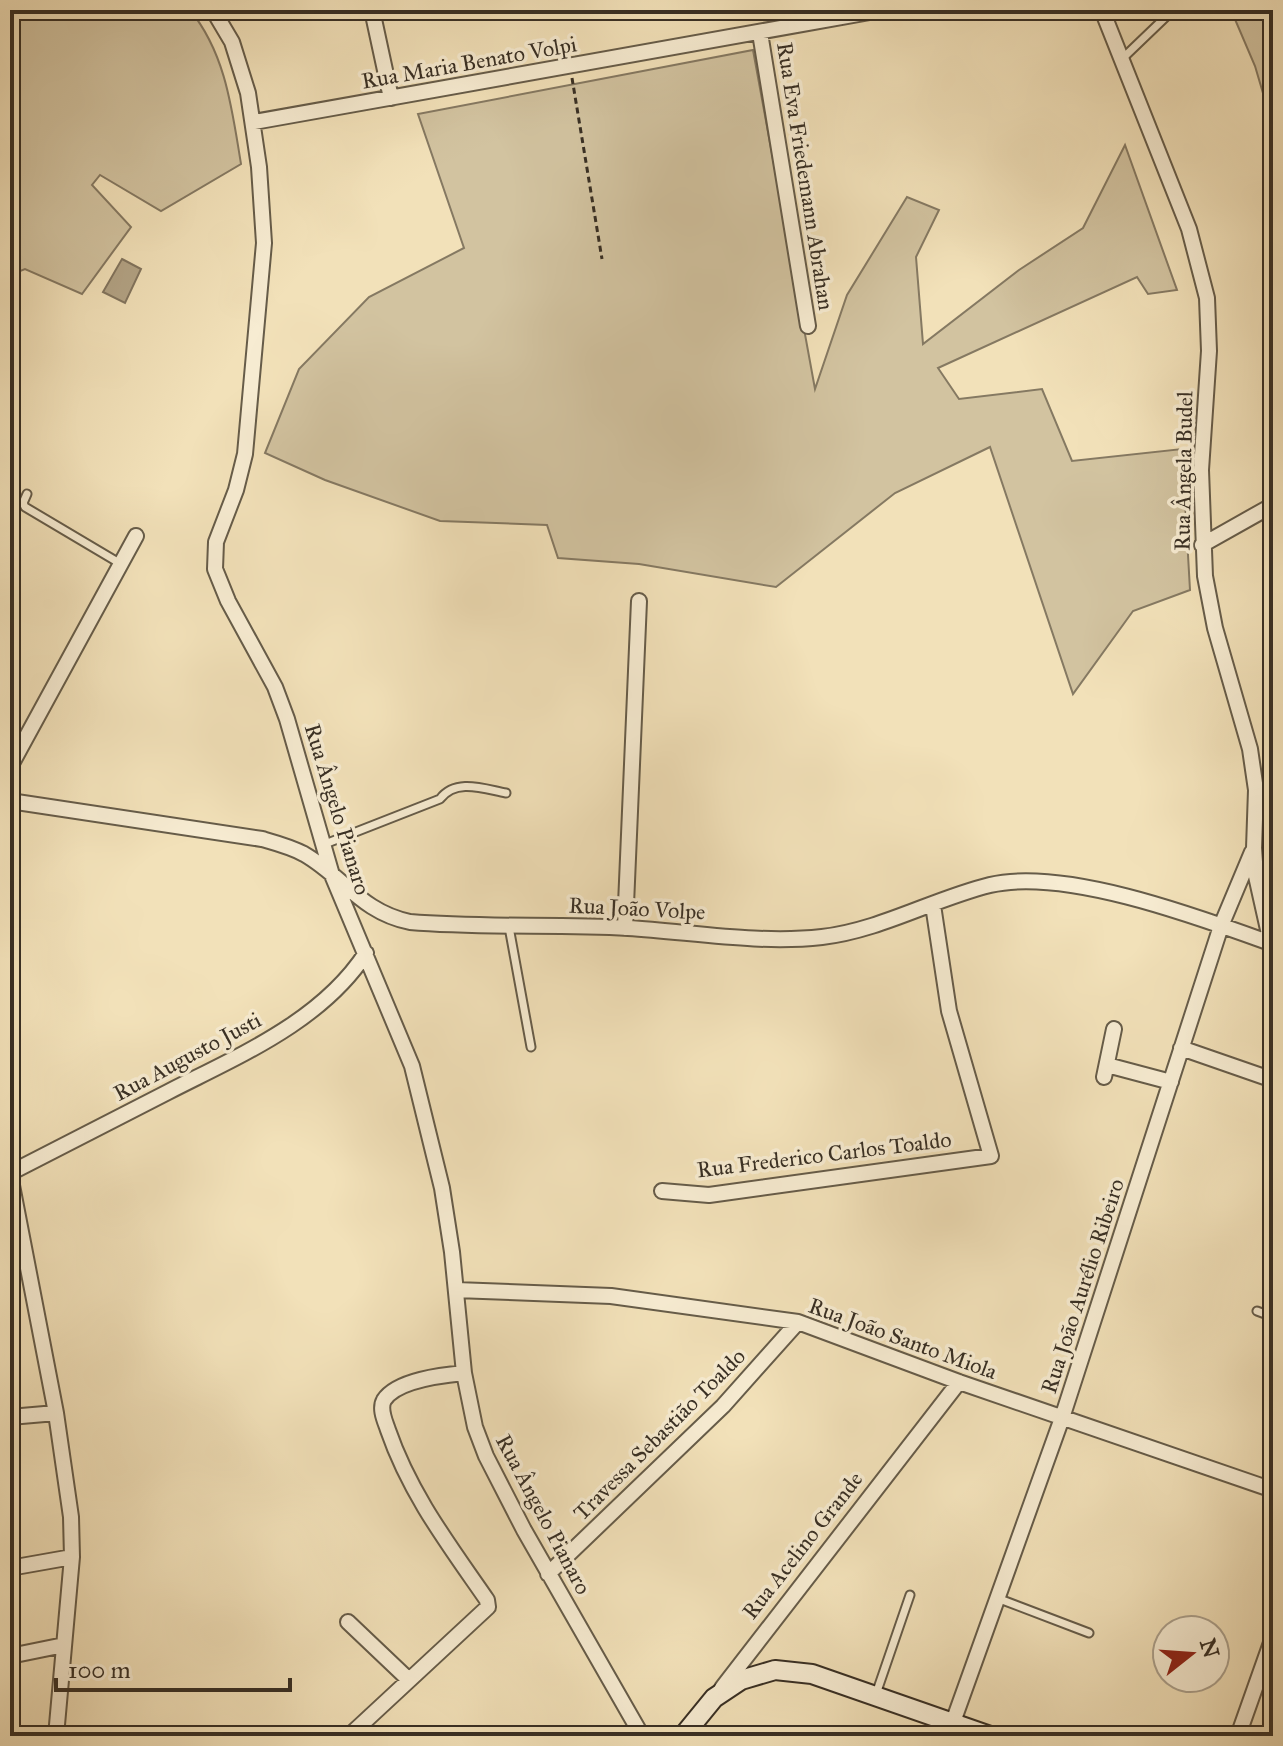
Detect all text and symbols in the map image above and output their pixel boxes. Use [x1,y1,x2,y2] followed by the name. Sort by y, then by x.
[359,30,579,95] street label: Rua Maria Benato Volpi
[771,40,840,312] street label: Rua Eva Friedemann Abrahan
[1169,391,1198,551] street label: Rua Ângela Budel
[299,720,376,898] street label: Rua Ângelo Pianaro
[568,891,706,926] street label: Rua João Volpe
[109,1006,266,1107] street label: Rua Augusto Justi
[695,1125,953,1184] street label: Rua Frederico Carlos Toaldo
[1035,1175,1130,1397] street label: Rua João Aurélio Ribeiro
[805,1292,1001,1385] street label: Rua João Santo Miola
[568,1343,751,1526] street label: Travessa Sebastião Toaldo
[490,1430,597,1599] street label: Rua Ângelo Pianaro
[736,1466,868,1624] street label: Rua Acelino Grande
[1151,1614,1231,1694] north arrow
[1194,1635,1225,1661] text: N
[56,1642,290,1692] scale bar
[68,1655,131,1685] text: 100 m

